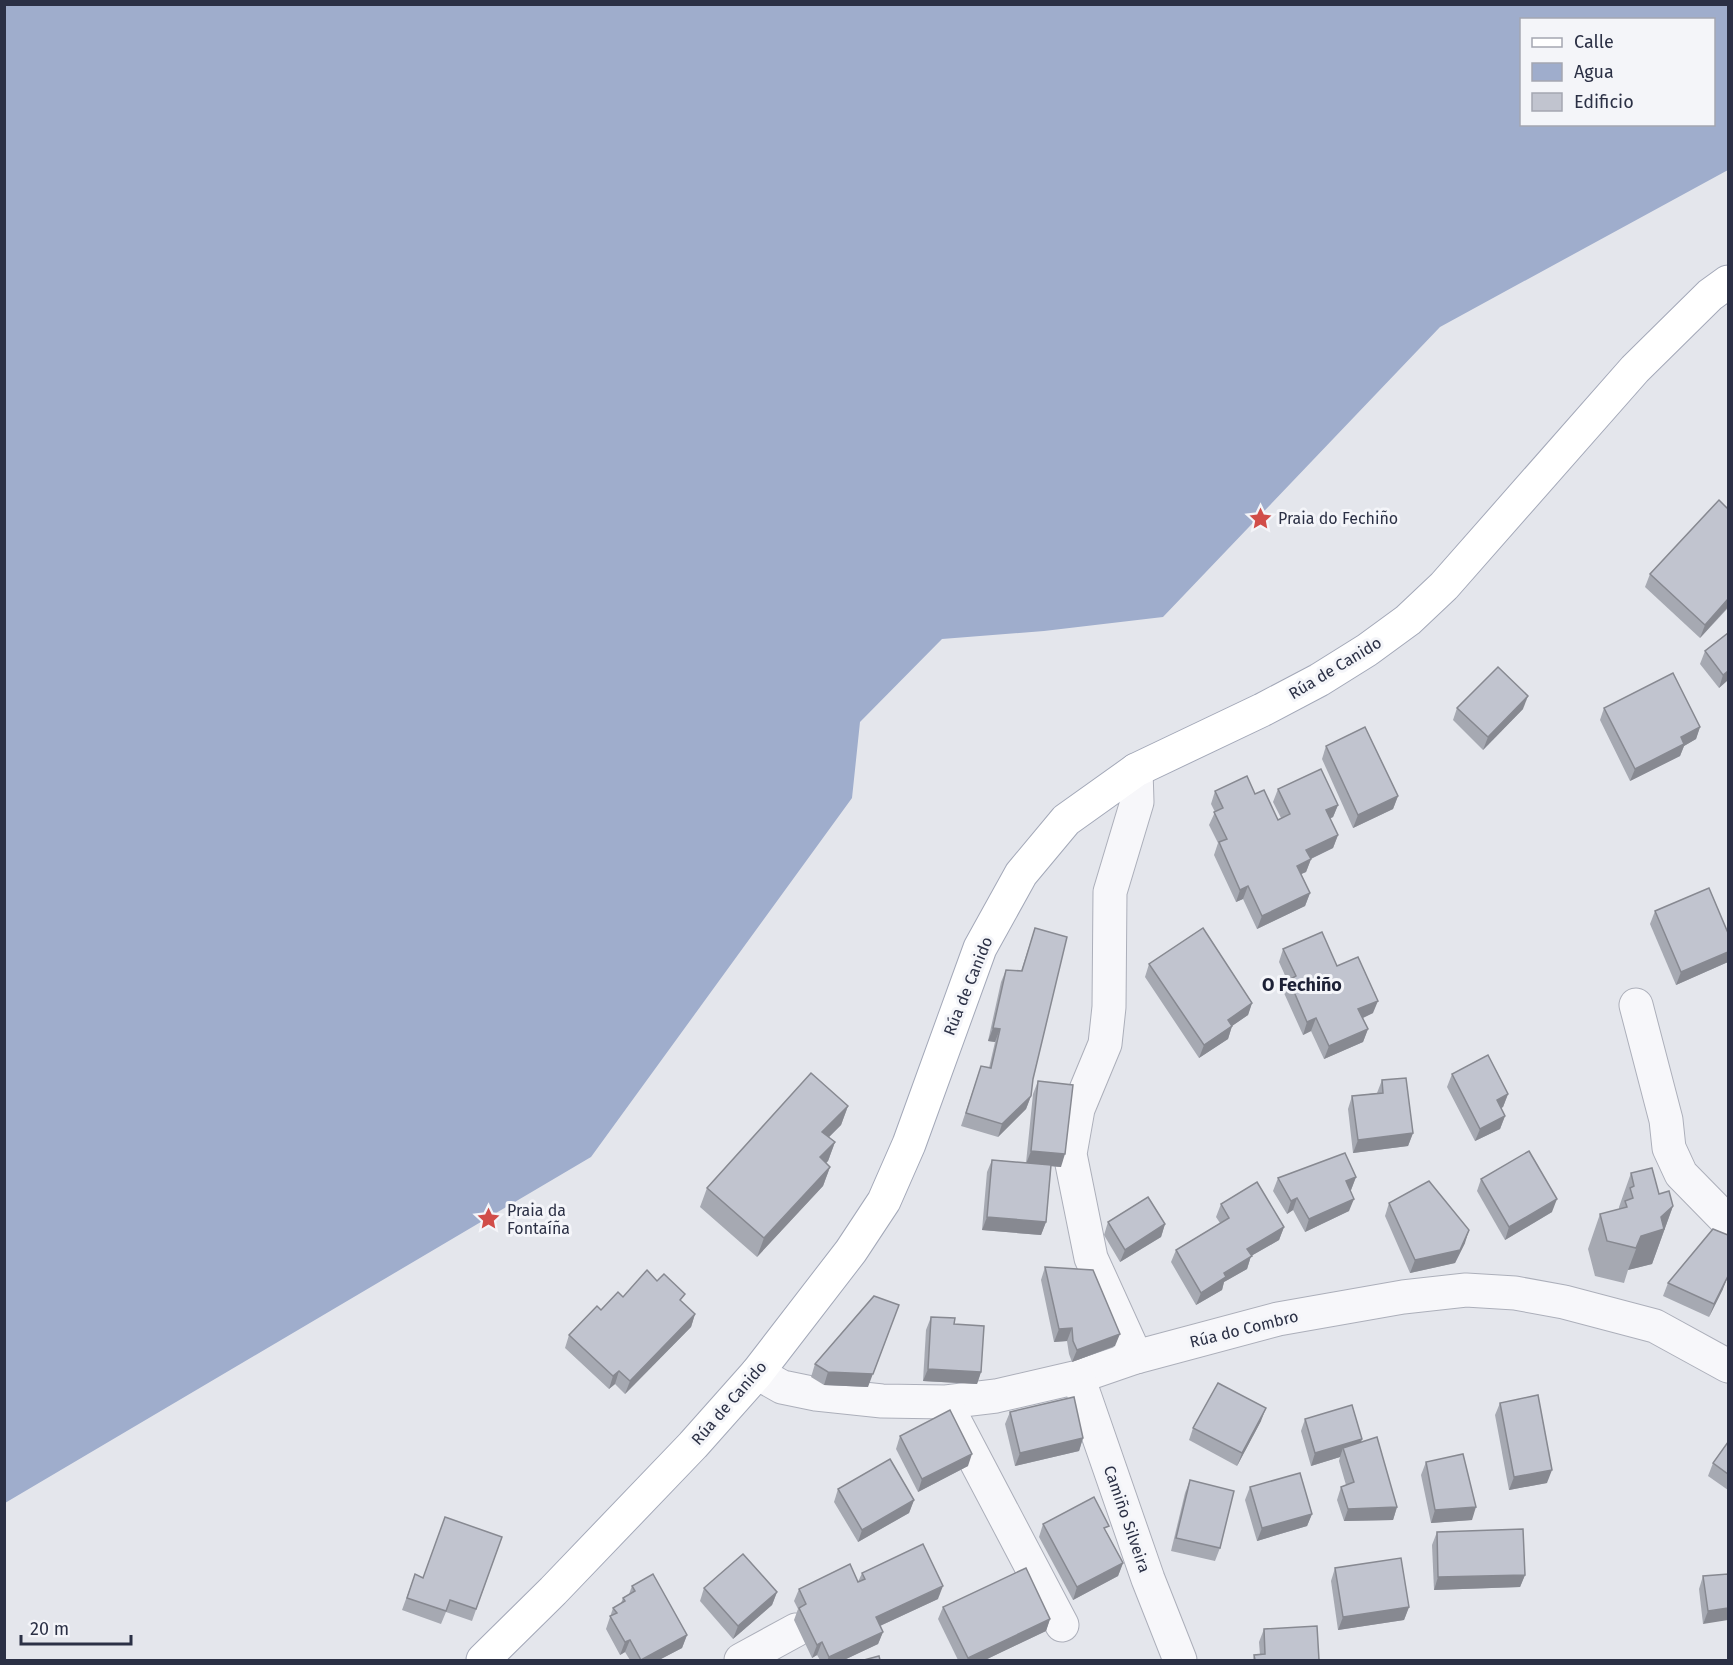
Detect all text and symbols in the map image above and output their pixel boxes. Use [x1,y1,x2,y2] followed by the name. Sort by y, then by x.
[1520,18,1715,126] legend
[1574,31,1614,53] text: Calle
[1574,61,1614,83] text: Agua
[1574,91,1634,113] text: Edificio
[1247,505,1273,531] place icon: Praia do Fechiño
[1278,509,1398,528] place label: Praia do Fechiño
[1285,633,1385,703] street label: Rúa de Canido
[940,934,996,1038] street label: Rúa de Canido
[1262,974,1342,996] district label: O Fechiño
[507,1201,570,1238] place label: Praia da Fontaíña
[476,1206,502,1232] place icon: Praia da Fontaíña
[1188,1306,1300,1352] street label: Rúa do Combro
[687,1357,771,1449] street label: Rúa de Canido
[1100,1463,1154,1575] street label: Camiño Silveira
[21,1608,130,1646] scale bar
[30,1618,69,1640] text: 20 m

